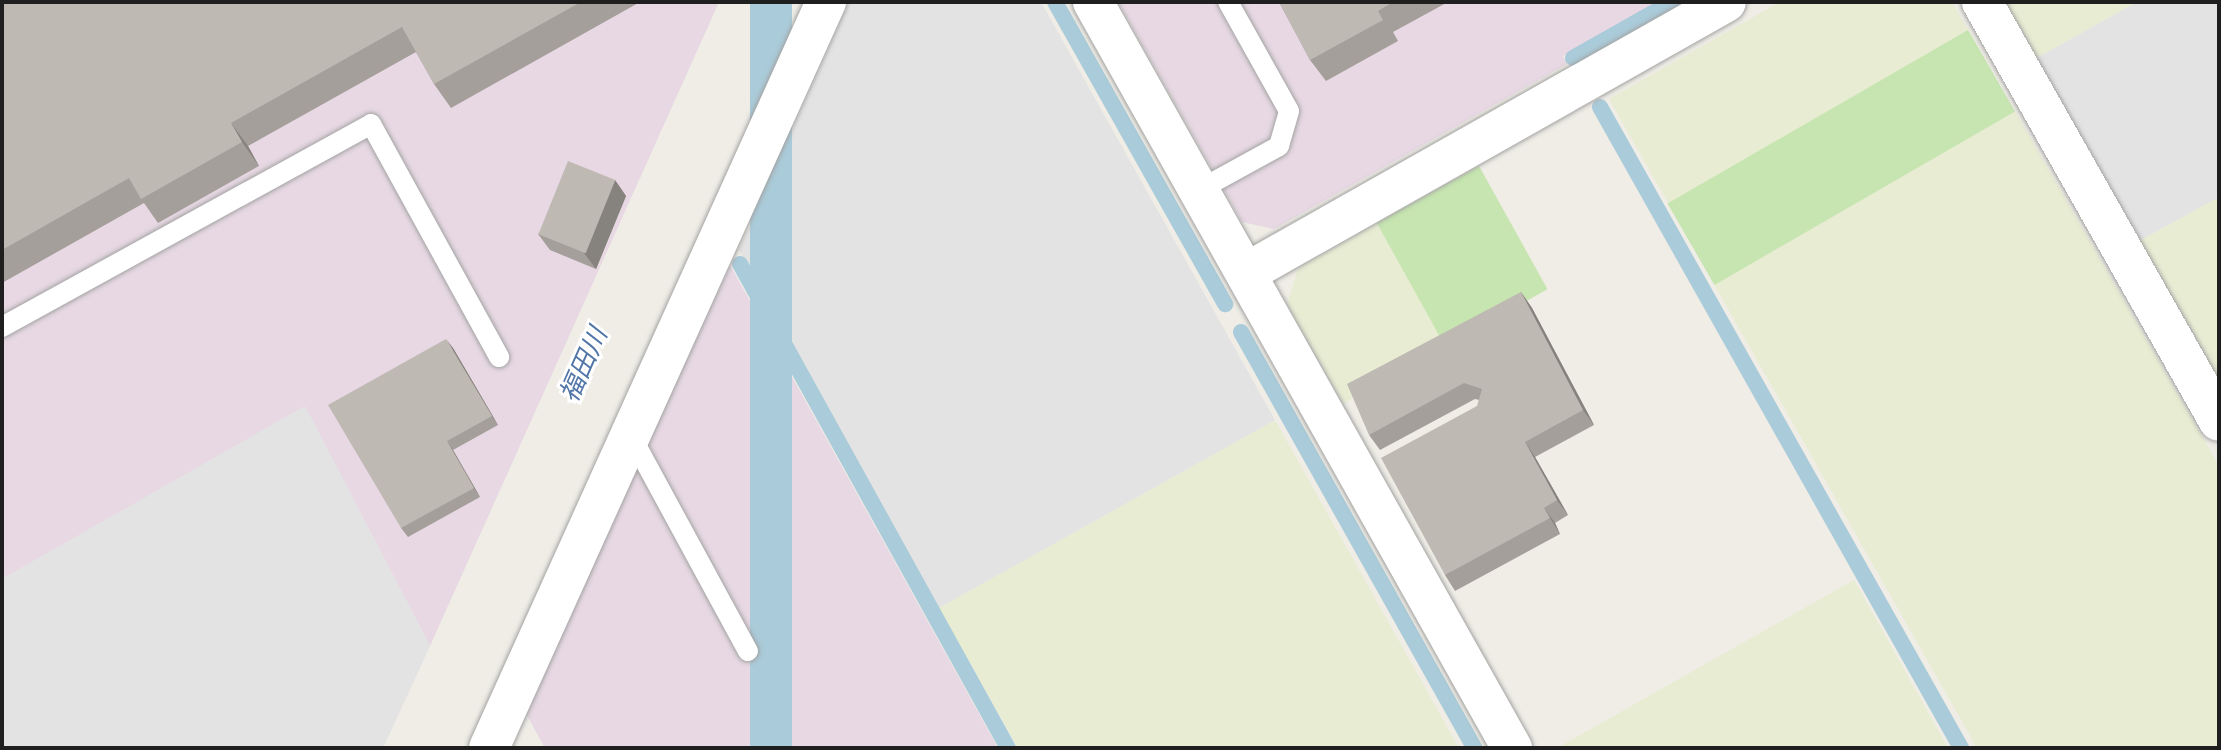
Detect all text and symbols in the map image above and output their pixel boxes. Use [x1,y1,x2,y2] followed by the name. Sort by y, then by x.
[554,323,614,407] water label: 福田川

